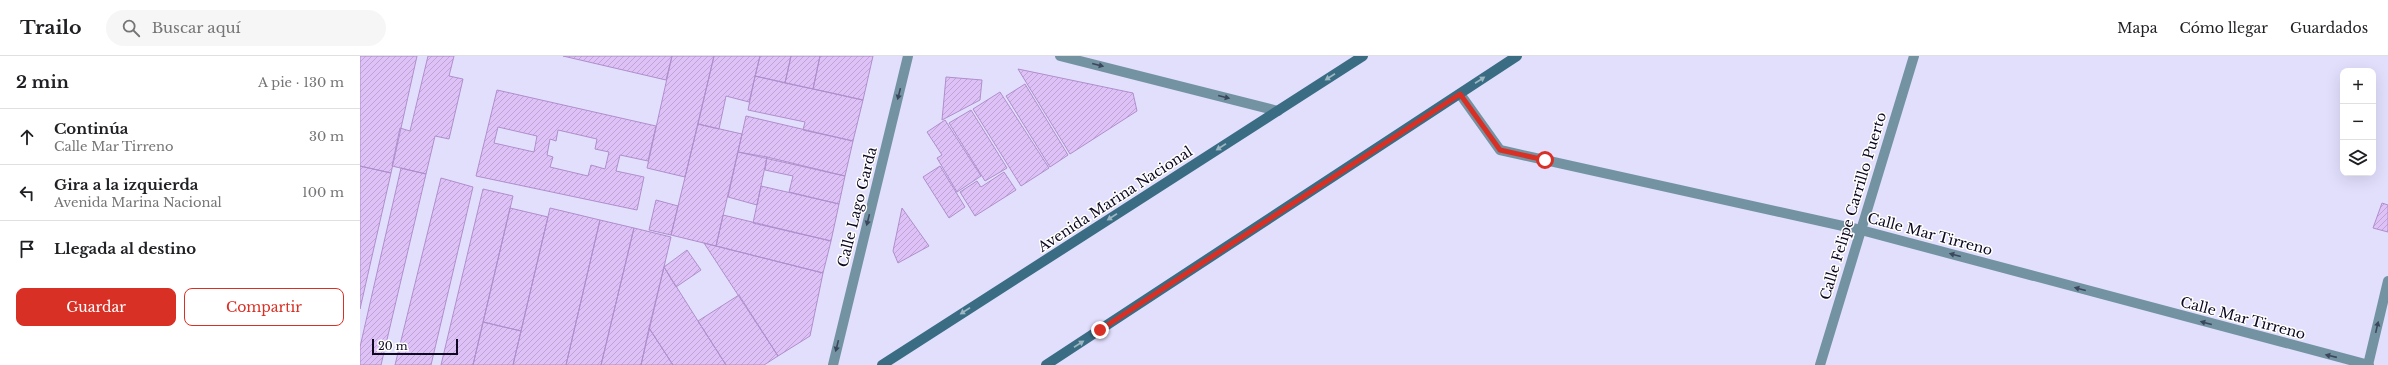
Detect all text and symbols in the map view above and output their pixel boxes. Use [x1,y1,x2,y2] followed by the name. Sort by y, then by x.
[106,10,386,46] search box
[20,16,82,39] text: Trailo
[120,17,142,39] icon: search
[152,18,241,37] text: Buscar aquí
[2117,19,2157,37] text: Mapa
[2179,19,2268,37] text: Cómo llegar
[2290,19,2368,37] text: Guardados
[1092,63,1104,69] one-way arrow
[2340,68,2376,176] map controls
[2340,68,2376,104] button: +
[16,72,69,93] text: 2 min
[1325,73,1336,81] one-way arrow
[258,74,344,91] text: A pie · 130 m
[1475,76,1485,84] one-way arrow
[896,88,902,100] one-way arrow
[1218,94,1230,100] one-way arrow
[2340,104,2376,140] button: −
[1816,110,1890,302] street label: Calle Felipe Carrillo Puerto
[54,119,128,138] text: Continúa
[16,126,38,148] icon: ahead
[309,128,344,145] text: 30 m
[54,138,173,155] text: Calle Mar Tirreno
[2340,140,2376,176] button: layers
[1033,142,1196,256] street label: Avenida Marina Nacional
[1215,144,1227,151] one-way arrow
[833,145,881,269] street label: Calle Lago Garda
[1536,151,1554,169] route start
[54,175,198,194] text: Gira a la izquierda
[16,182,38,204] icon: left
[302,184,344,201] text: 100 m
[54,194,222,211] text: Avenida Marina Nacional
[1866,209,1994,259] street label: Calle Mar Tirreno
[865,214,871,226] one-way arrow
[1106,214,1118,221] one-way arrow
[16,238,38,260] icon: arrive
[54,239,196,258] text: Llegada al destino
[1948,252,1961,258] one-way arrow
[2074,286,2086,292] one-way arrow
[16,288,176,326] button: Guardar
[184,288,344,326] button: Compartir
[2179,293,2307,343] street label: Calle Mar Tirreno
[959,308,971,315] one-way arrow
[2200,320,2212,326] one-way arrow
[1091,321,1109,339] route end
[2374,321,2380,333] one-way arrow
[372,337,458,356] scale bar
[378,339,408,353] text: 20 m
[834,340,840,353] one-way arrow
[1073,340,1085,347] one-way arrow
[2325,353,2338,359] one-way arrow

